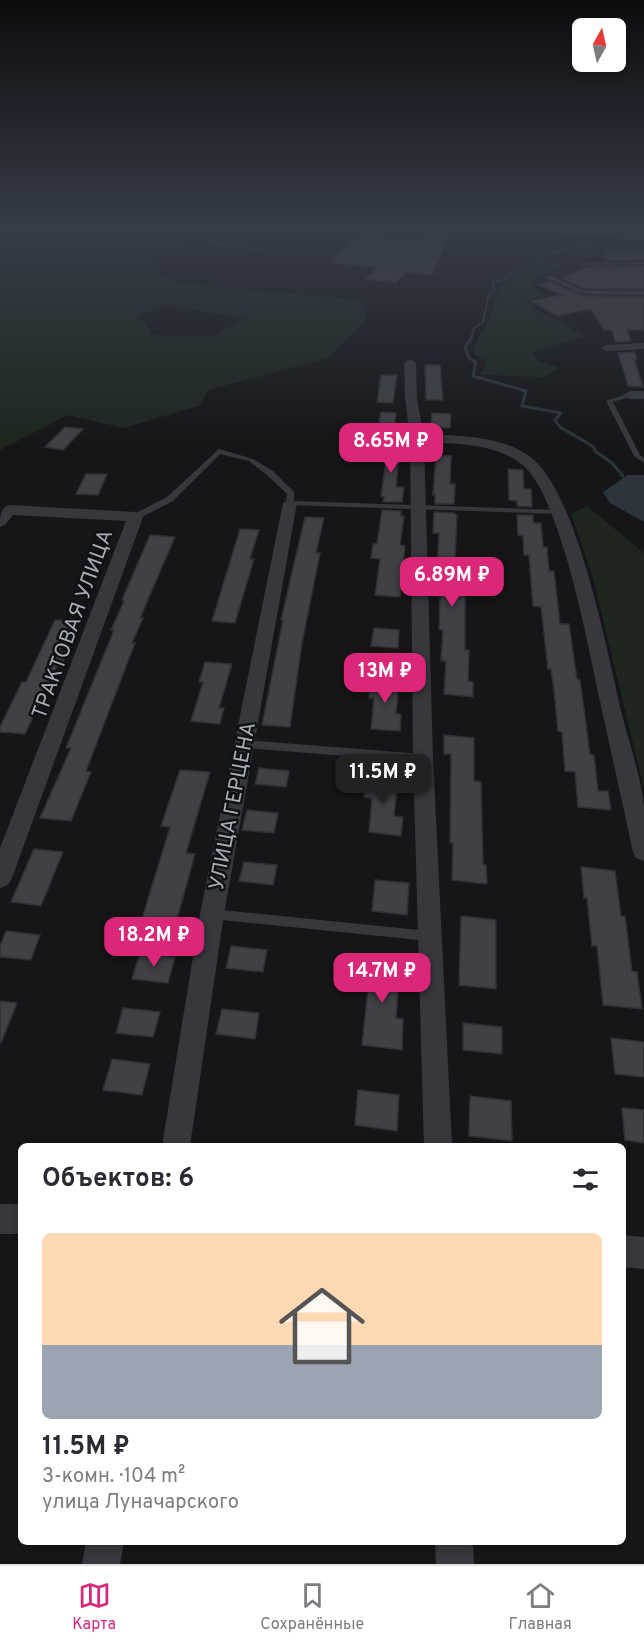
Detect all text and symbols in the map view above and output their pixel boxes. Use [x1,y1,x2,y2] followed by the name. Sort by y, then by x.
[572,18,626,72] north arrow
[572,18,626,72] map controls
[336,423,446,474] pin: 8.65M ₽
[353,429,429,455] text: 8.65M ₽
[27,526,120,723] street label: ТРАКТОВАЯ УЛИЦА
[397,557,507,608] pin: 6.89M ₽
[414,563,490,589] text: 6.89M ₽
[343,653,427,704] pin: 13M ₽
[358,659,412,685] text: 13M ₽
[204,720,263,893] street label: УЛИЦА ГЕРЦЕНА
[328,754,438,805] pin: 11.5M ₽
[349,760,417,786] text: 11.5M ₽
[99,917,209,968] pin: 18.2M ₽
[118,923,190,949] text: 18.2M ₽
[327,953,437,1004] pin: 14.7M ₽
[347,959,417,985] text: 14.7M ₽
[42,1163,194,1196] text: Объектов: 6
[569,1163,602,1196] icon: filters
[268,1272,376,1380] icon: home
[42,1431,130,1464] text: 11.5M ₽
[42,1464,185,1490] text: 3-комн. · 104 m²
[42,1490,239,1516] text: улица Луначарского
[72,1579,116,1635] tab: Карта
[260,1579,364,1635] tab: Сохранённые
[508,1579,572,1635] tab: Главная

